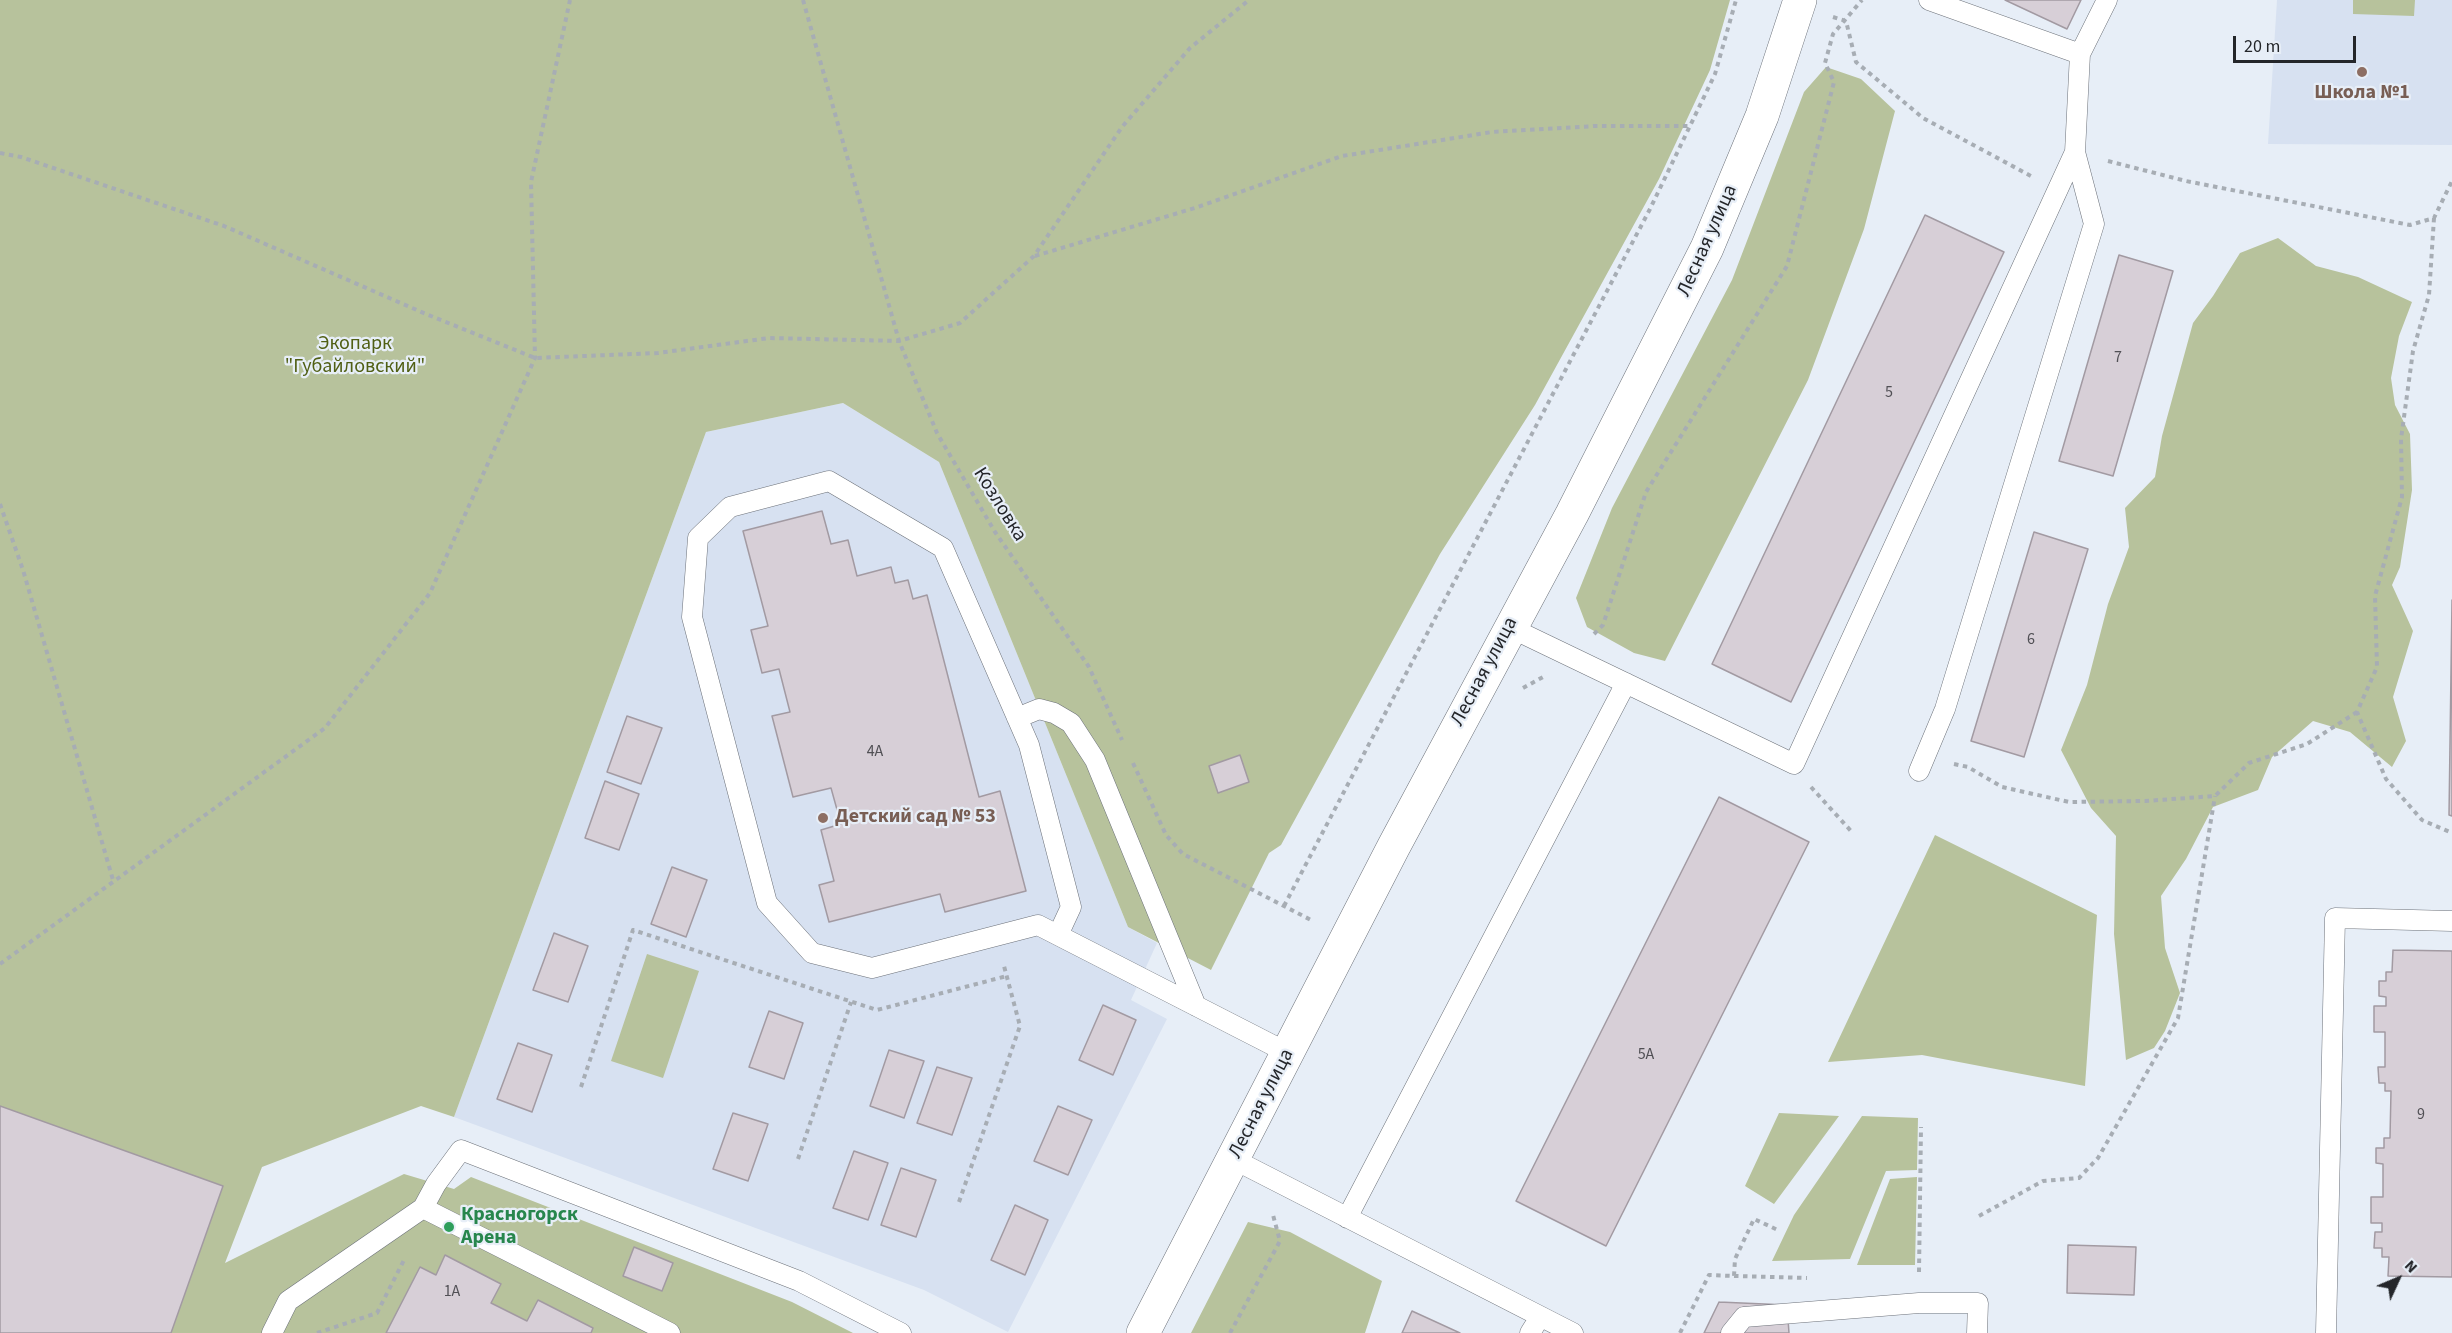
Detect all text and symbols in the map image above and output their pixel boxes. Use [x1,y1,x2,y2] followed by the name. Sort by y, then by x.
[2236,24,2359,62] scale bar
[2244,34,2280,59] text: 20 m
[2355,65,2369,79] marker: Школа №1
[2314,82,2410,106] place label: Школа №1
[1673,181,1743,301] street label: Лесная улица
[285,333,425,380] park label: Экопарк "Губайловский"
[2114,348,2122,368] house number: 7
[1885,383,1893,403] house number: 5
[967,464,1031,546] street label: Козловка
[1446,614,1524,730] street label: Лесная улица
[2027,630,2035,650] house number: 6
[867,742,883,762] house number: 4А
[835,806,996,830] place label: Детский сад № 53
[816,811,830,825] marker: Детский сад № 53
[1224,1045,1300,1163] street label: Лесная улица
[1638,1045,1654,1065] house number: 5А
[2417,1105,2425,1125] house number: 9
[461,1204,578,1251] place label: Красногорск Арена
[442,1220,456,1234] marker: Красногорск Арена
[2368,1249,2428,1309] north arrow
[2399,1255,2423,1278] text: N
[444,1282,460,1302] house number: 1А

